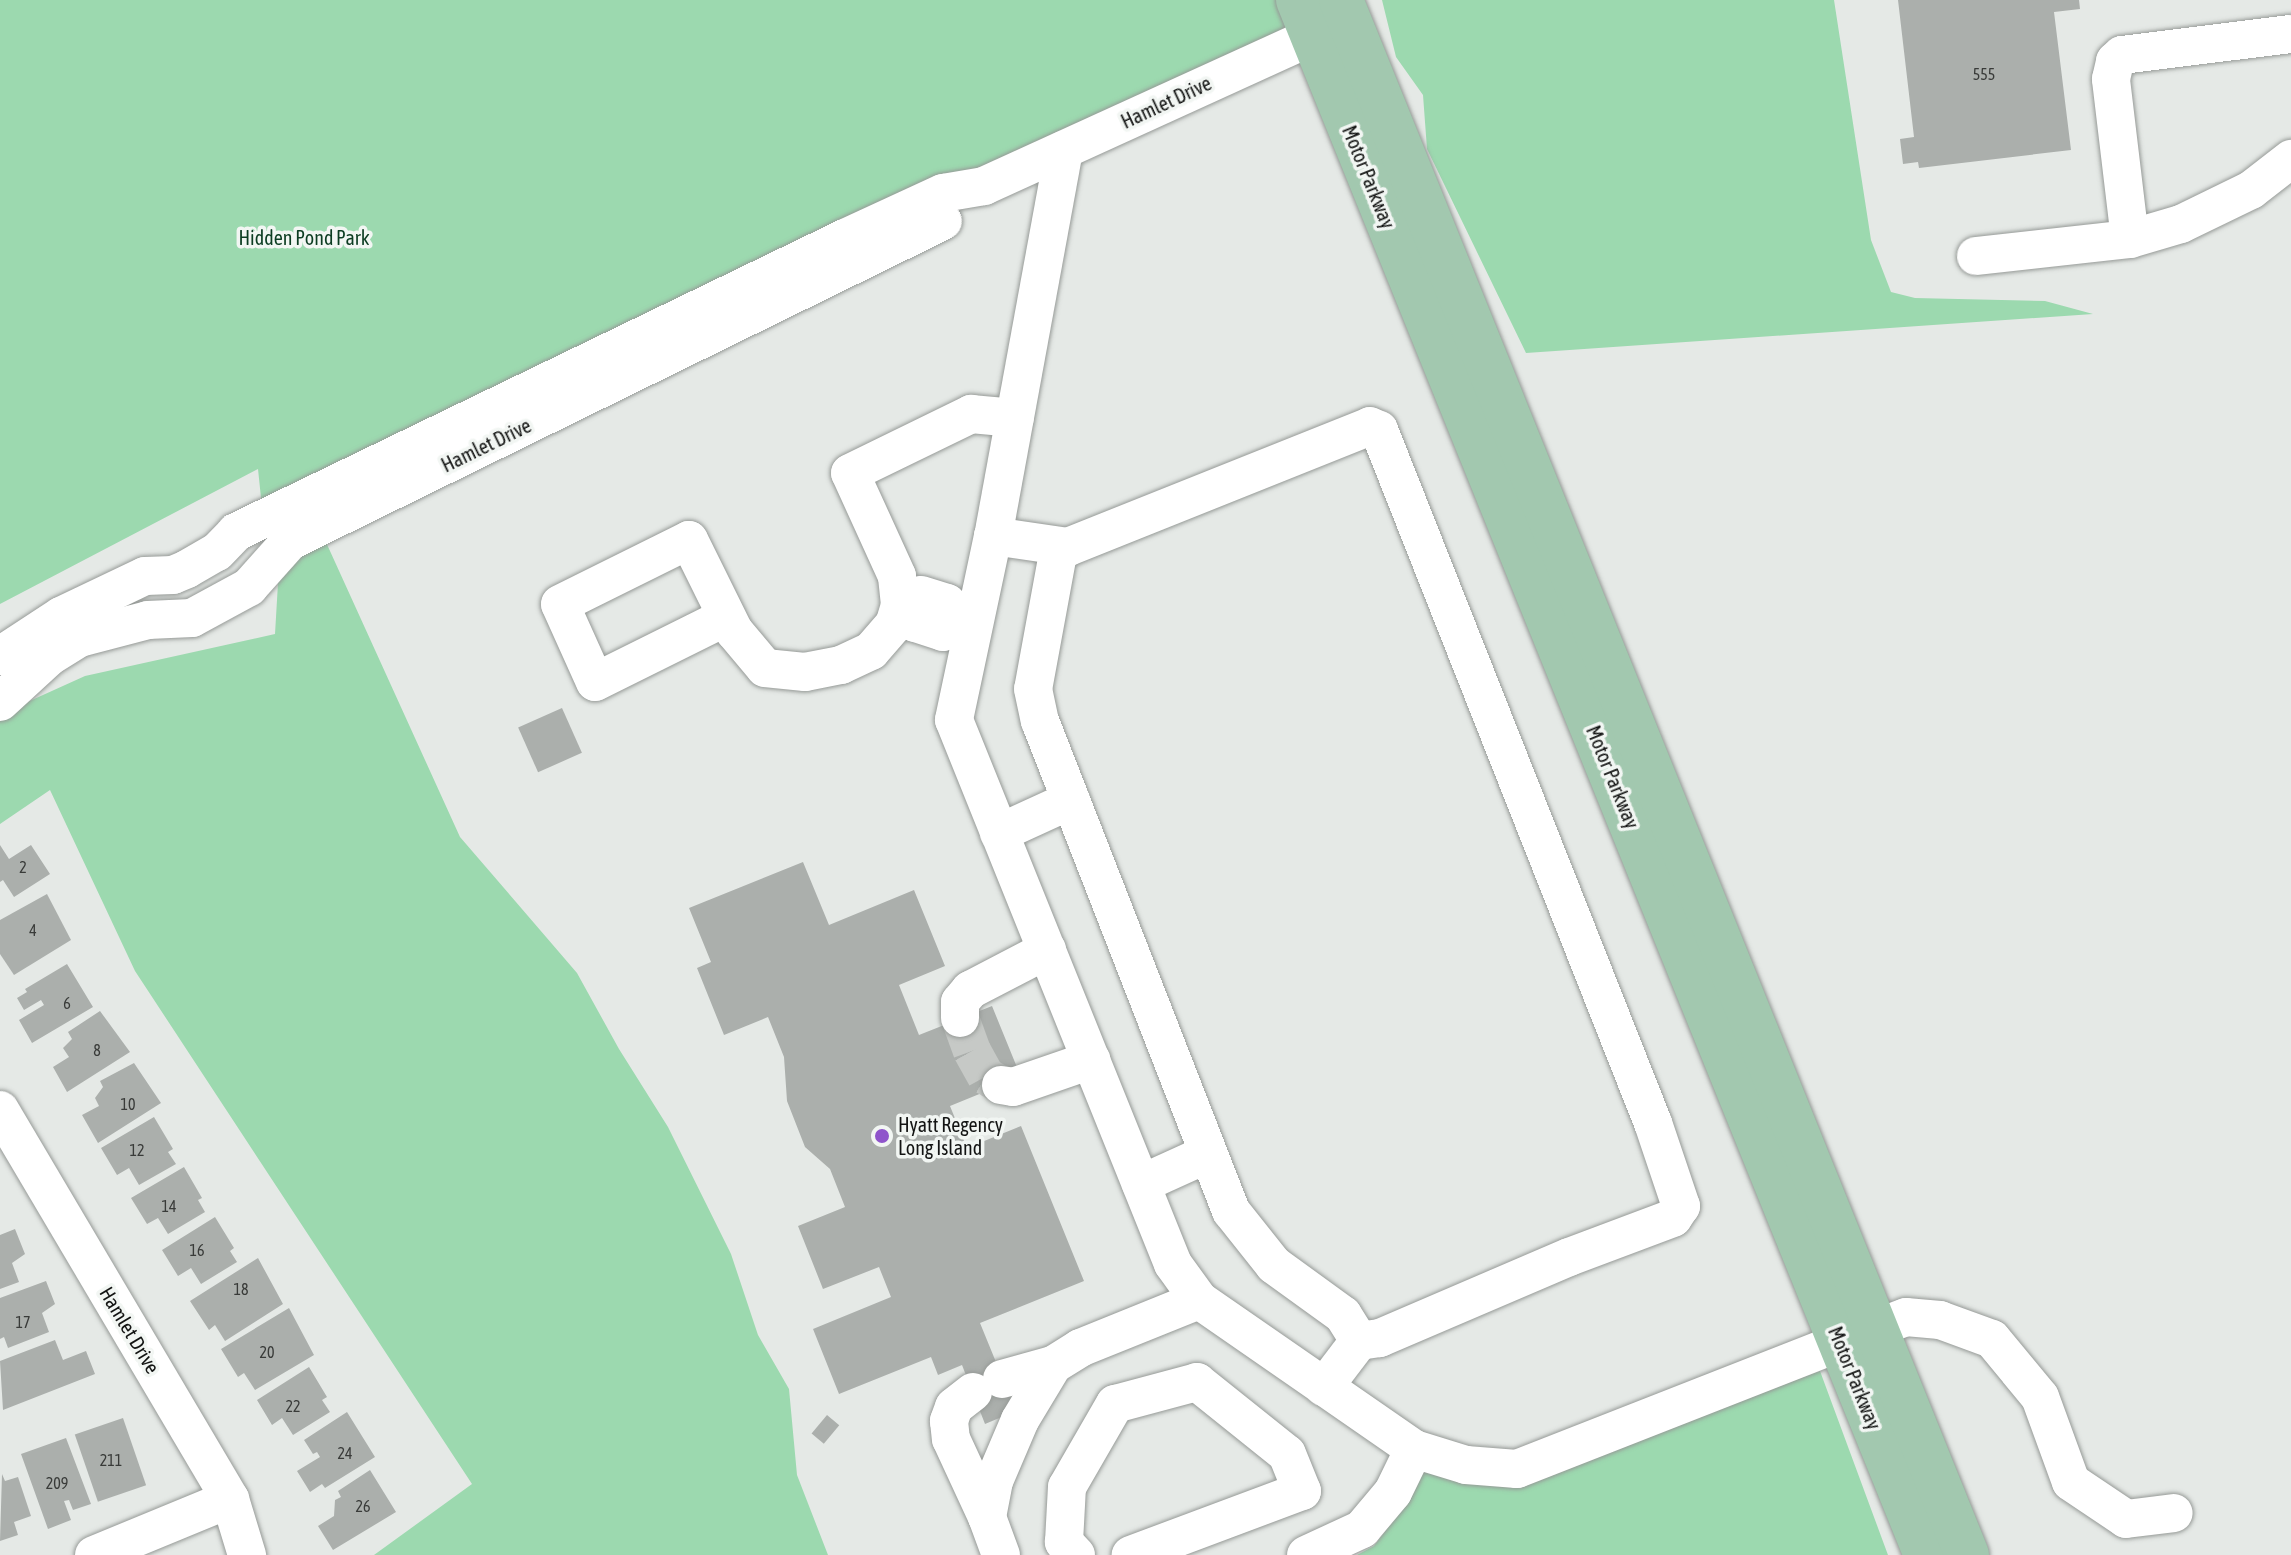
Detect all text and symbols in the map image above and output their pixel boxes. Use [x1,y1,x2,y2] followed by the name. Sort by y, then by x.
[1973,64,1995,84] house number: 555
[1117,71,1215,133] street label: Hamlet Drive
[1337,122,1401,232] street label: Motor Parkway
[238,225,370,249] park label: Hidden Pond Park
[437,413,535,477] street label: Hamlet Drive
[1581,722,1645,832] street label: Motor Parkway
[19,857,27,877] house number: 2
[29,920,37,940] house number: 4
[63,993,71,1013] house number: 6
[93,1040,101,1060] house number: 8
[120,1094,136,1114] house number: 10
[898,1112,1003,1159] place label: Hyatt Regency Long Island
[873,1127,891,1145] marker: Hyatt Regency Long Island
[129,1140,145,1160] house number: 12
[161,1196,177,1216] house number: 14
[189,1240,205,1260] house number: 16
[233,1279,249,1299] house number: 18
[95,1282,165,1378] street label: Hamlet Drive
[15,1312,31,1332] house number: 17
[1823,1323,1887,1433] street label: Motor Parkway
[259,1342,275,1362] house number: 20
[285,1396,301,1416] house number: 22
[337,1443,353,1463] house number: 24
[100,1450,122,1470] house number: 211
[46,1473,68,1493] house number: 209
[355,1496,371,1516] house number: 26

